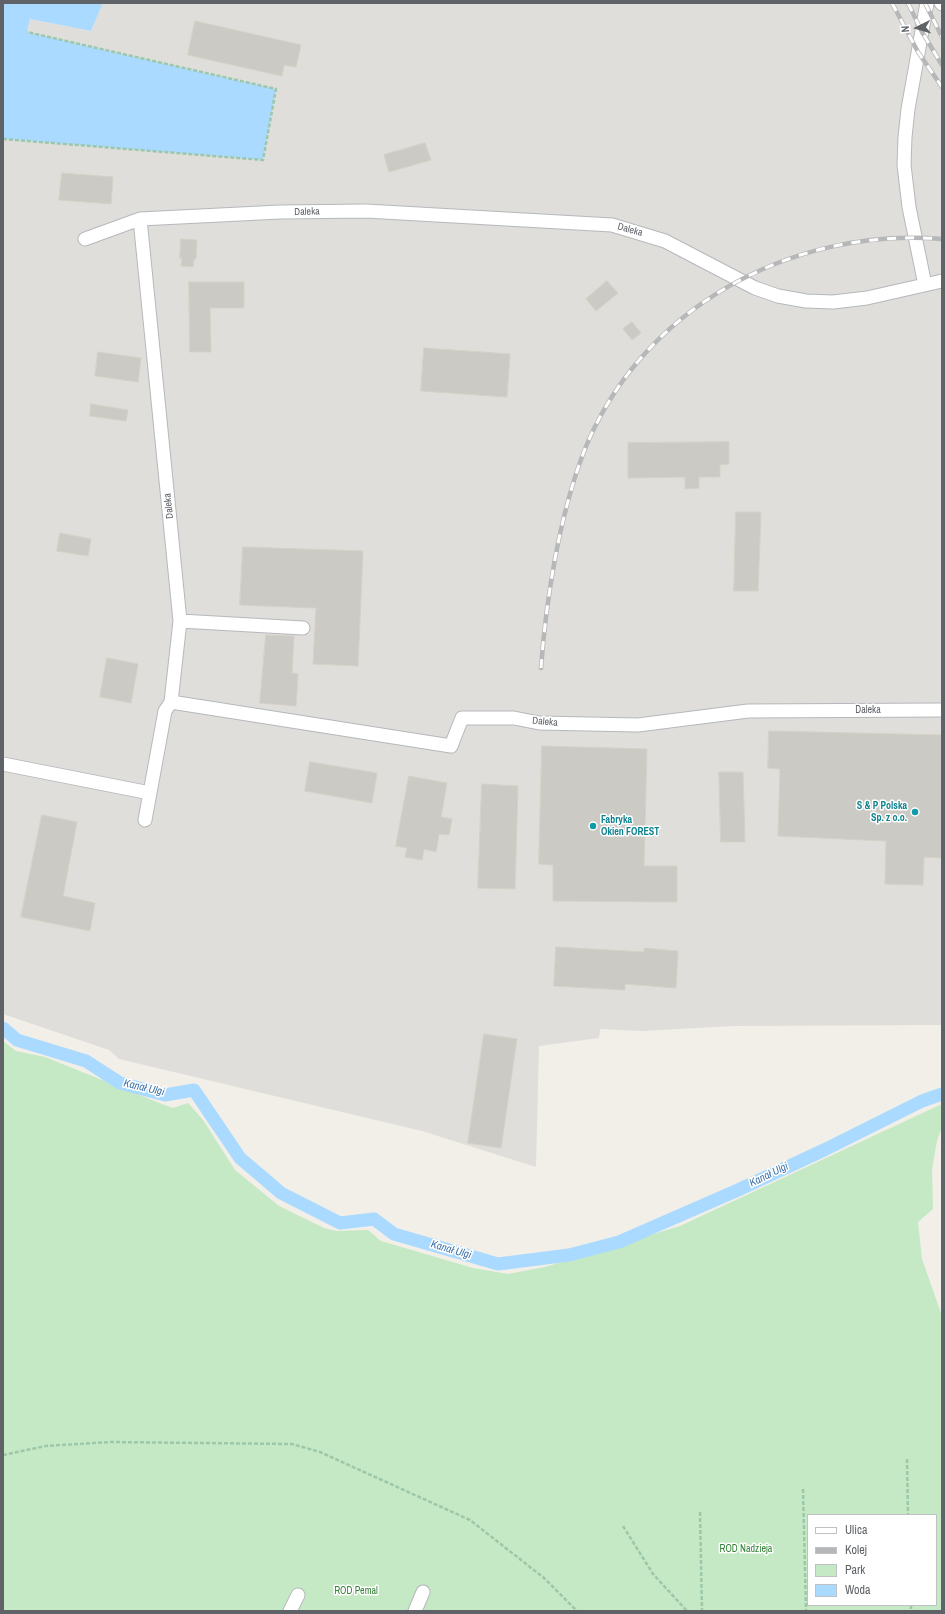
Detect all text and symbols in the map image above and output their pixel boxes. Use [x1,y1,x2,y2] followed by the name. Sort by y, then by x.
[897,8,937,48] north arrow
[898,25,912,33] text: N
[294,206,320,218] street label: Daleka
[616,221,644,239] street label: Daleka
[162,493,176,519] street label: Daleka
[855,704,881,716] street label: Daleka
[532,715,558,729] street label: Daleka
[857,800,907,824] place label: S & P Polska Sp. z o.o.
[910,807,920,817] marker: S & P Polska Sp. z o.o.
[601,814,659,838] place label: Fabryka Okien FOREST
[588,821,598,831] marker: Fabryka Okien FOREST
[122,1077,166,1099] water label: Kanał Ulgi
[747,1160,791,1190] water label: Kanał Ulgi
[429,1238,473,1262] water label: Kanał Ulgi
[807,1514,937,1606] legend
[845,1522,867,1538] text: Ulica
[845,1542,867,1558] text: Kolej
[720,1543,772,1555] park label: ROD Nadzieja
[845,1562,865,1578] text: Park
[845,1582,871,1598] text: Woda
[334,1585,378,1597] park label: ROD Pemal

